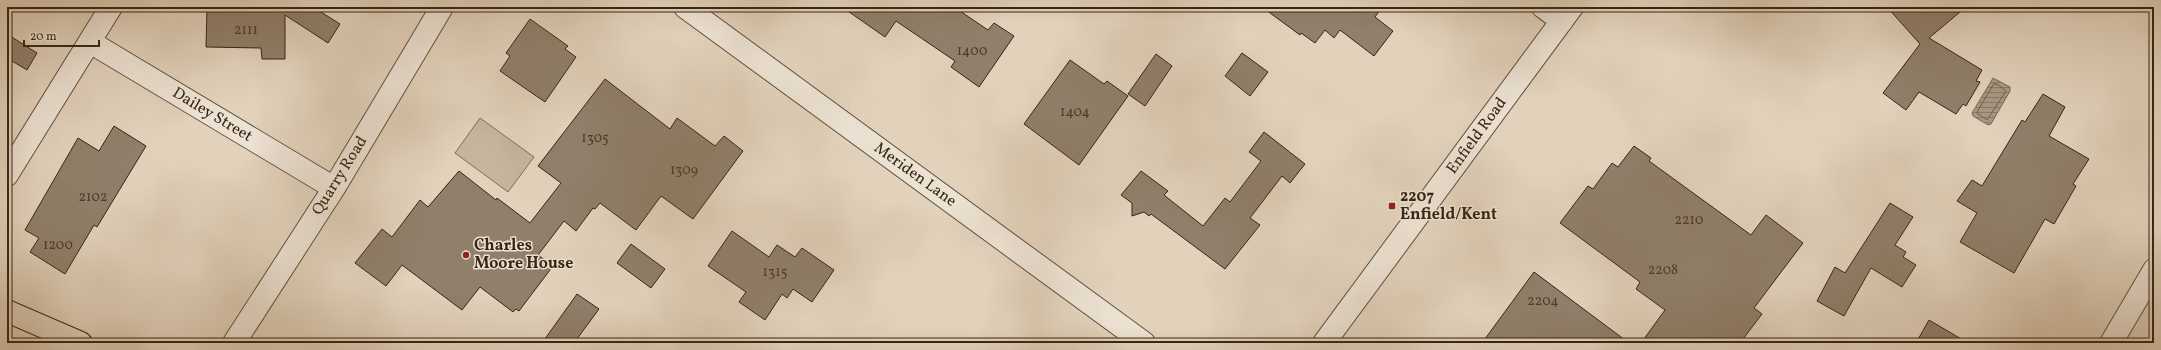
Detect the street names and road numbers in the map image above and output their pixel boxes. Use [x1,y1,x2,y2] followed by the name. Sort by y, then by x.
[168,82,257,148] street label: Dailey Street
[1442,93,1512,179] street label: Enfield Road
[307,132,373,220] street label: Quarry Road
[869,138,961,212] street label: Meriden Lane

